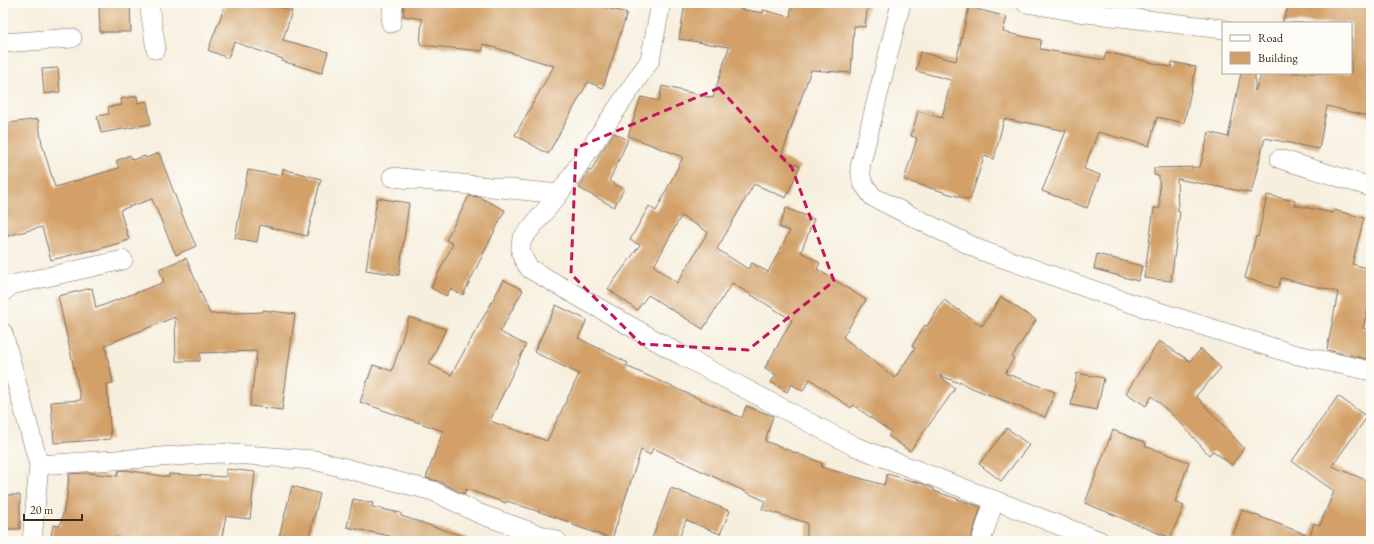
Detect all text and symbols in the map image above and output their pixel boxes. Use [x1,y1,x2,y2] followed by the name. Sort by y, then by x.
[1222,22,1352,74] legend
[1258,30,1284,46] text: Road
[1258,50,1299,66] text: Building
[24,496,82,522] scale bar
[30,502,54,518] text: 20 m

